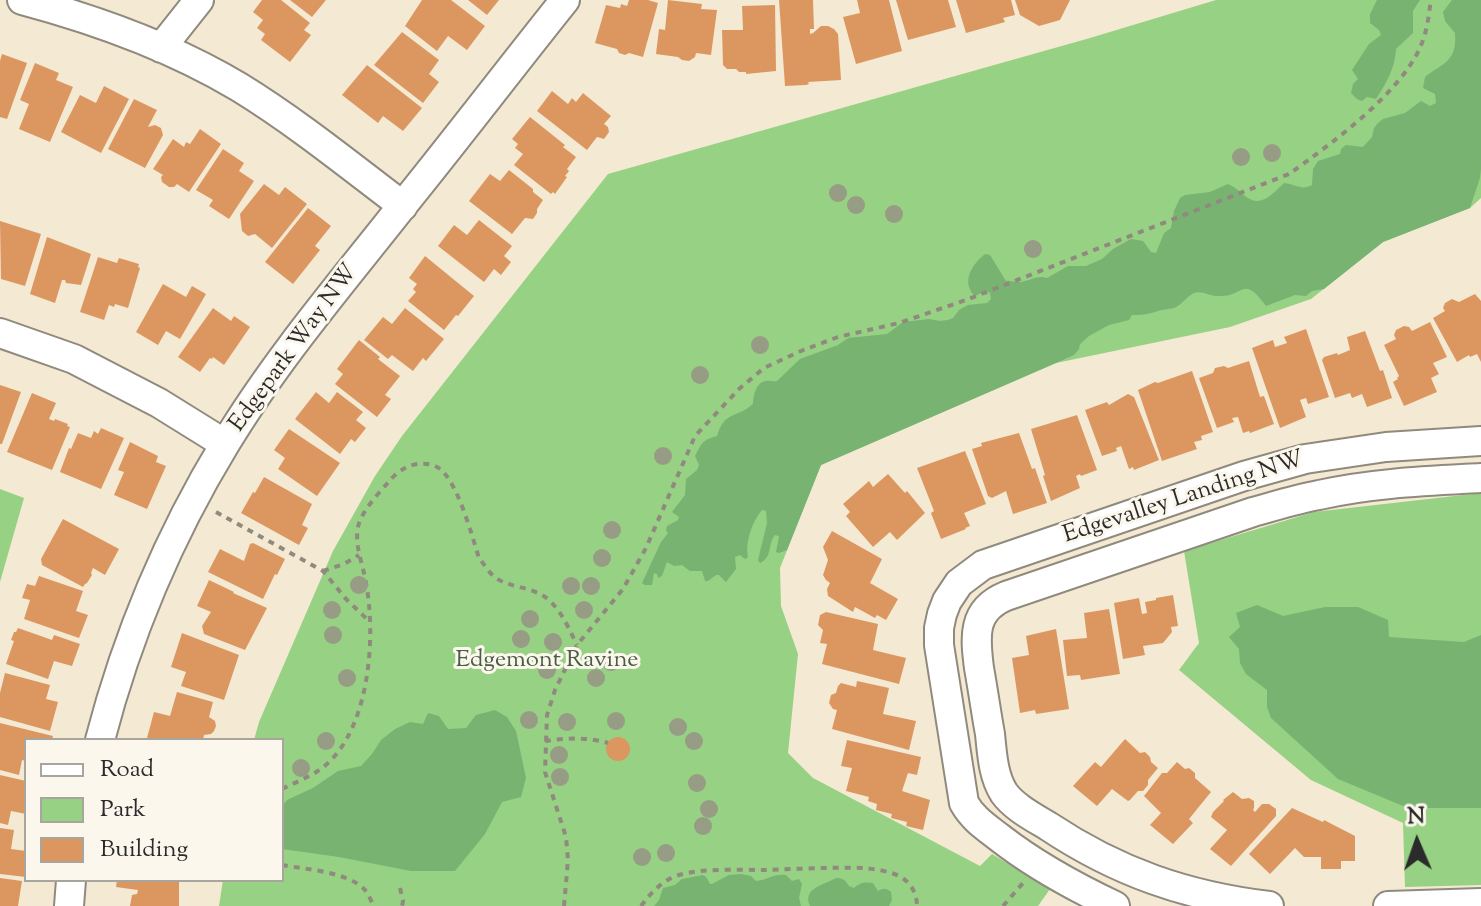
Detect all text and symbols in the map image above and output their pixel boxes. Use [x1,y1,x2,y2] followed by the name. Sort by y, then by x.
[224,260,366,438] street label: Edgepark Way NW
[1060,446,1308,552] street label: Edgevalley Landing NW
[455,648,639,676] park label: Edgemont Ravine
[24,738,284,882] legend
[100,753,154,787] text: Road
[100,793,146,827] text: Park
[1377,802,1457,882] north arrow
[1407,802,1425,834] text: N
[100,833,188,867] text: Building

